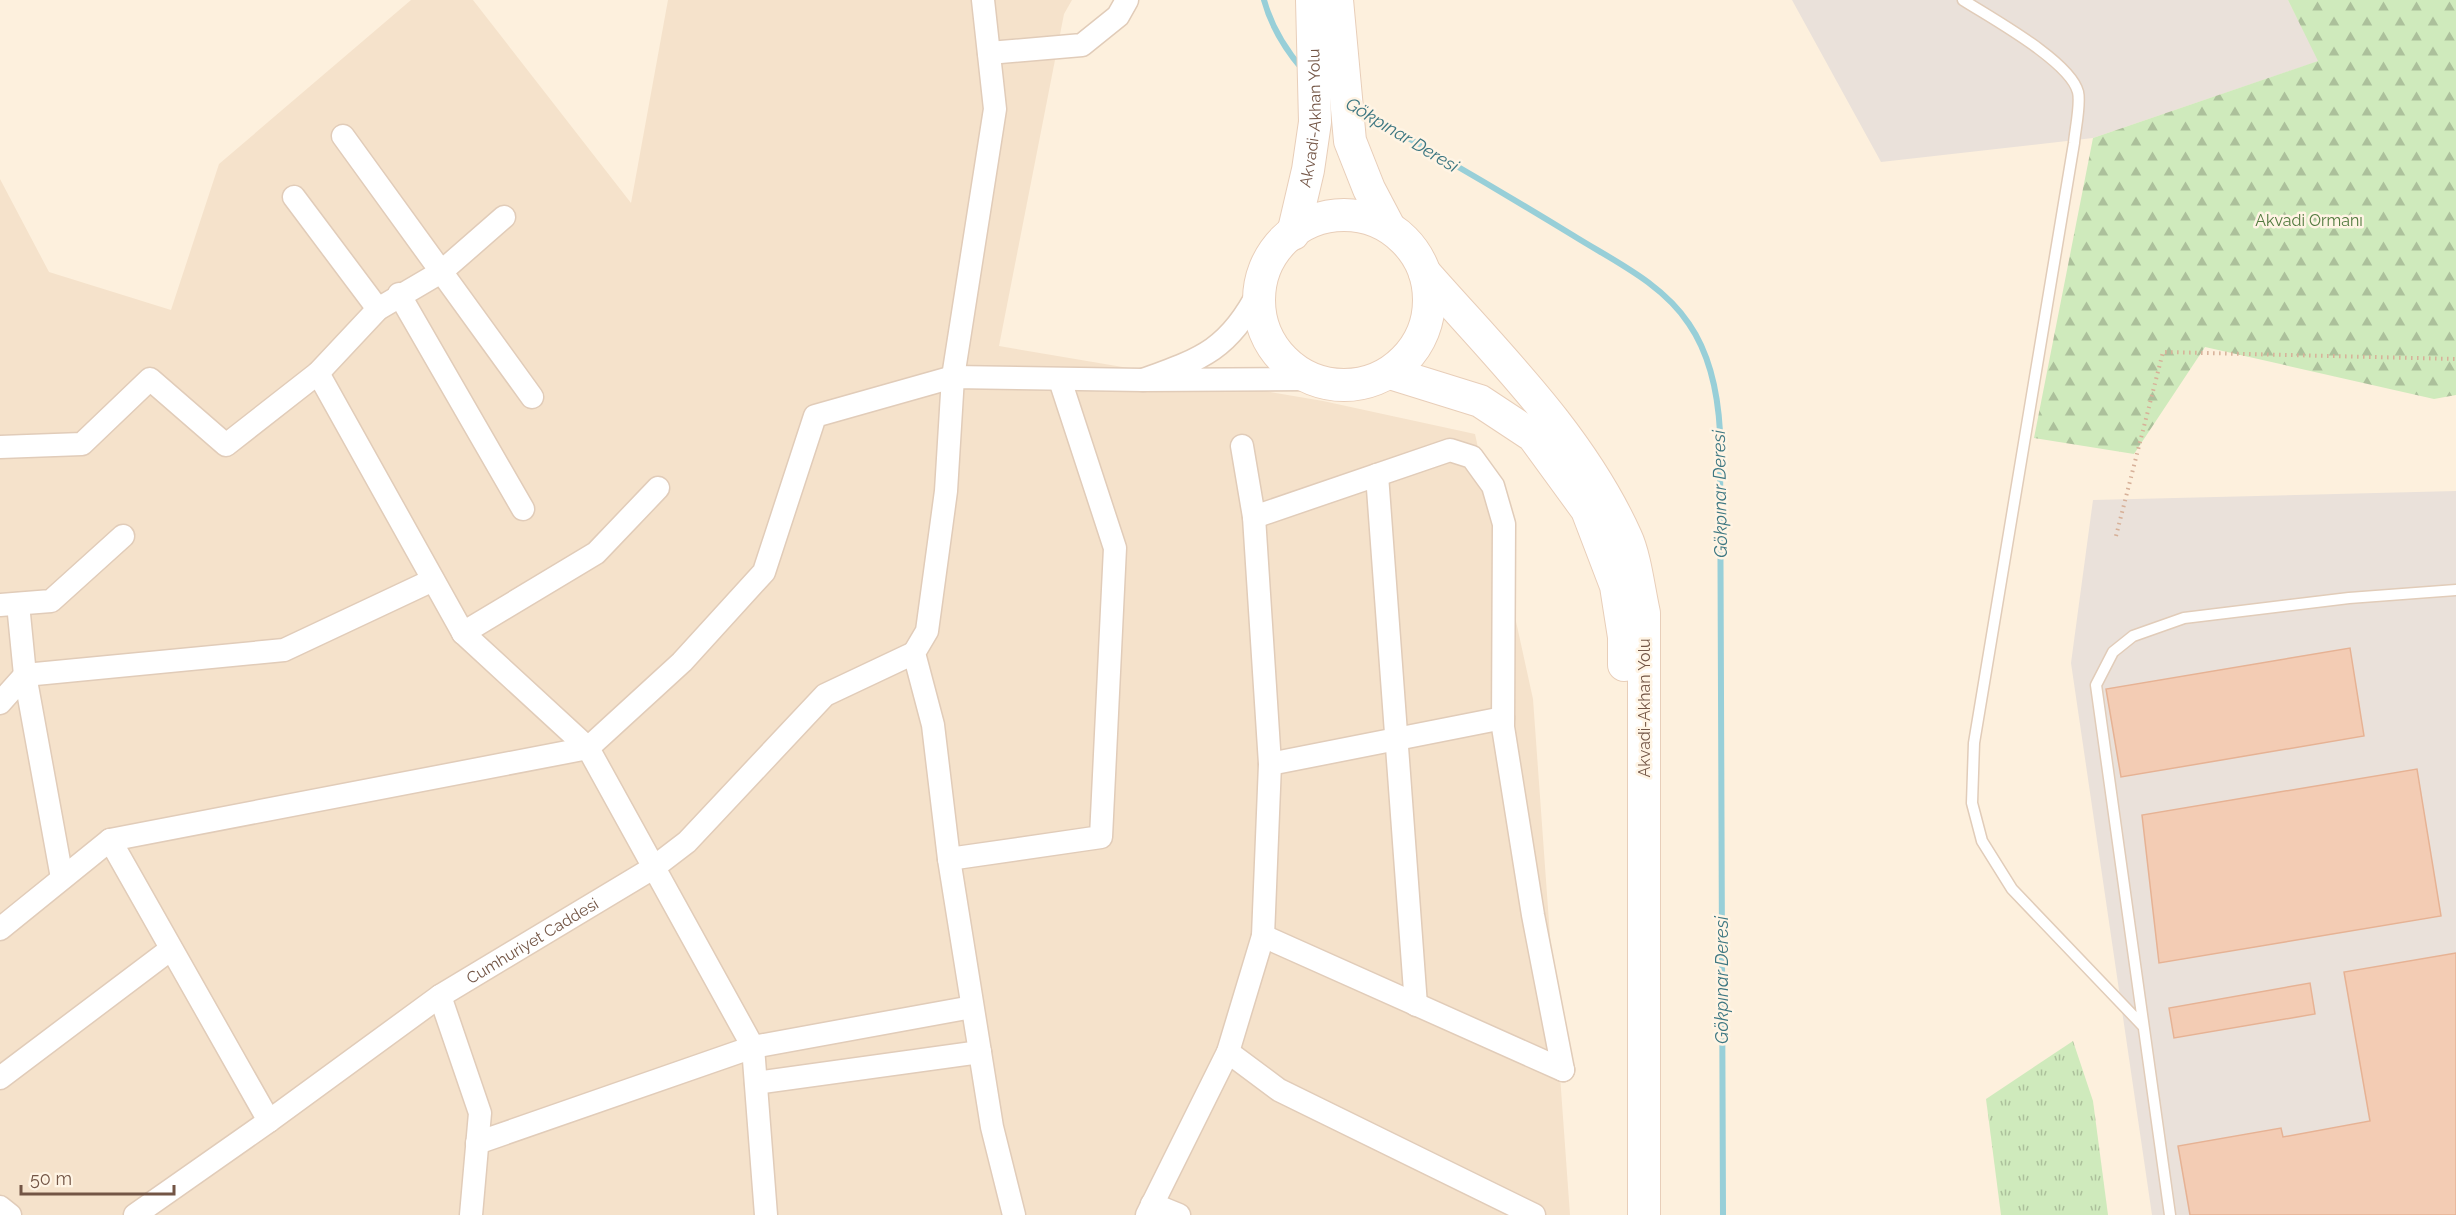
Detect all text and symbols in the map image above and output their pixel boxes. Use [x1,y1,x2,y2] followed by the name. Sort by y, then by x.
[1295,48,1325,189] street label: Akvadi-Akhan Yolu
[1342,93,1463,177] water label: Gökpınar Deresi
[2255,211,2363,230] park label: Akvadi Ormanı
[1708,429,1731,558] water label: Gökpınar Deresi
[1635,639,1654,777] street label: Akvadi-Akhan Yolu
[463,894,602,988] street label: Cumhuriyet Caddesi
[1711,915,1732,1044] water label: Gökpınar Deresi
[21,1158,174,1196] scale bar
[30,1168,72,1189] text: 50 m

